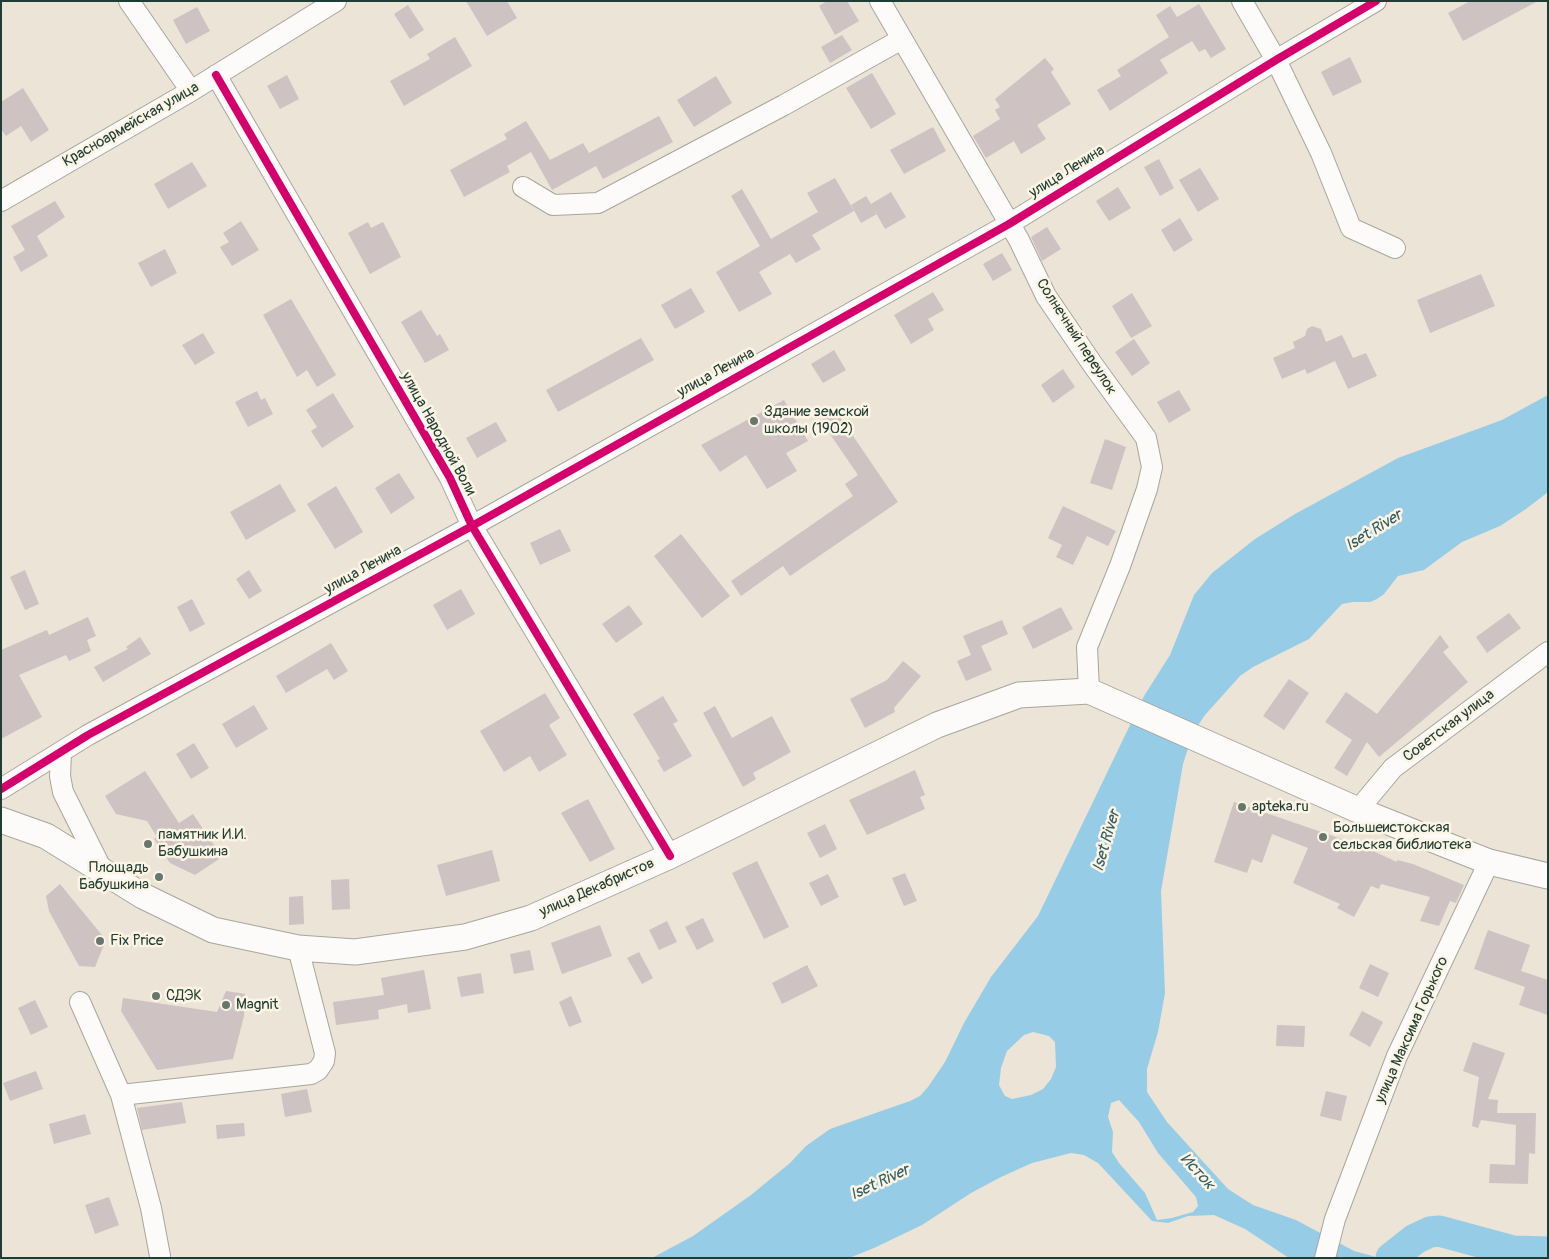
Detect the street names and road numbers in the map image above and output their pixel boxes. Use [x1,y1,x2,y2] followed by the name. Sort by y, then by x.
[60,79,202,171] street label: Красноармейская улица
[1026,142,1108,202] street label: улица Ленина
[1032,276,1120,398] street label: Солнечный переулок
[674,344,758,402] street label: улица Ленина
[397,369,479,499] street label: улица Народной Воли
[321,541,405,599] street label: улица Ленина
[1400,686,1498,766] street label: Советская улица
[537,855,657,921] street label: улица Декабристов
[1372,954,1452,1106] street label: улица Максима Горького

